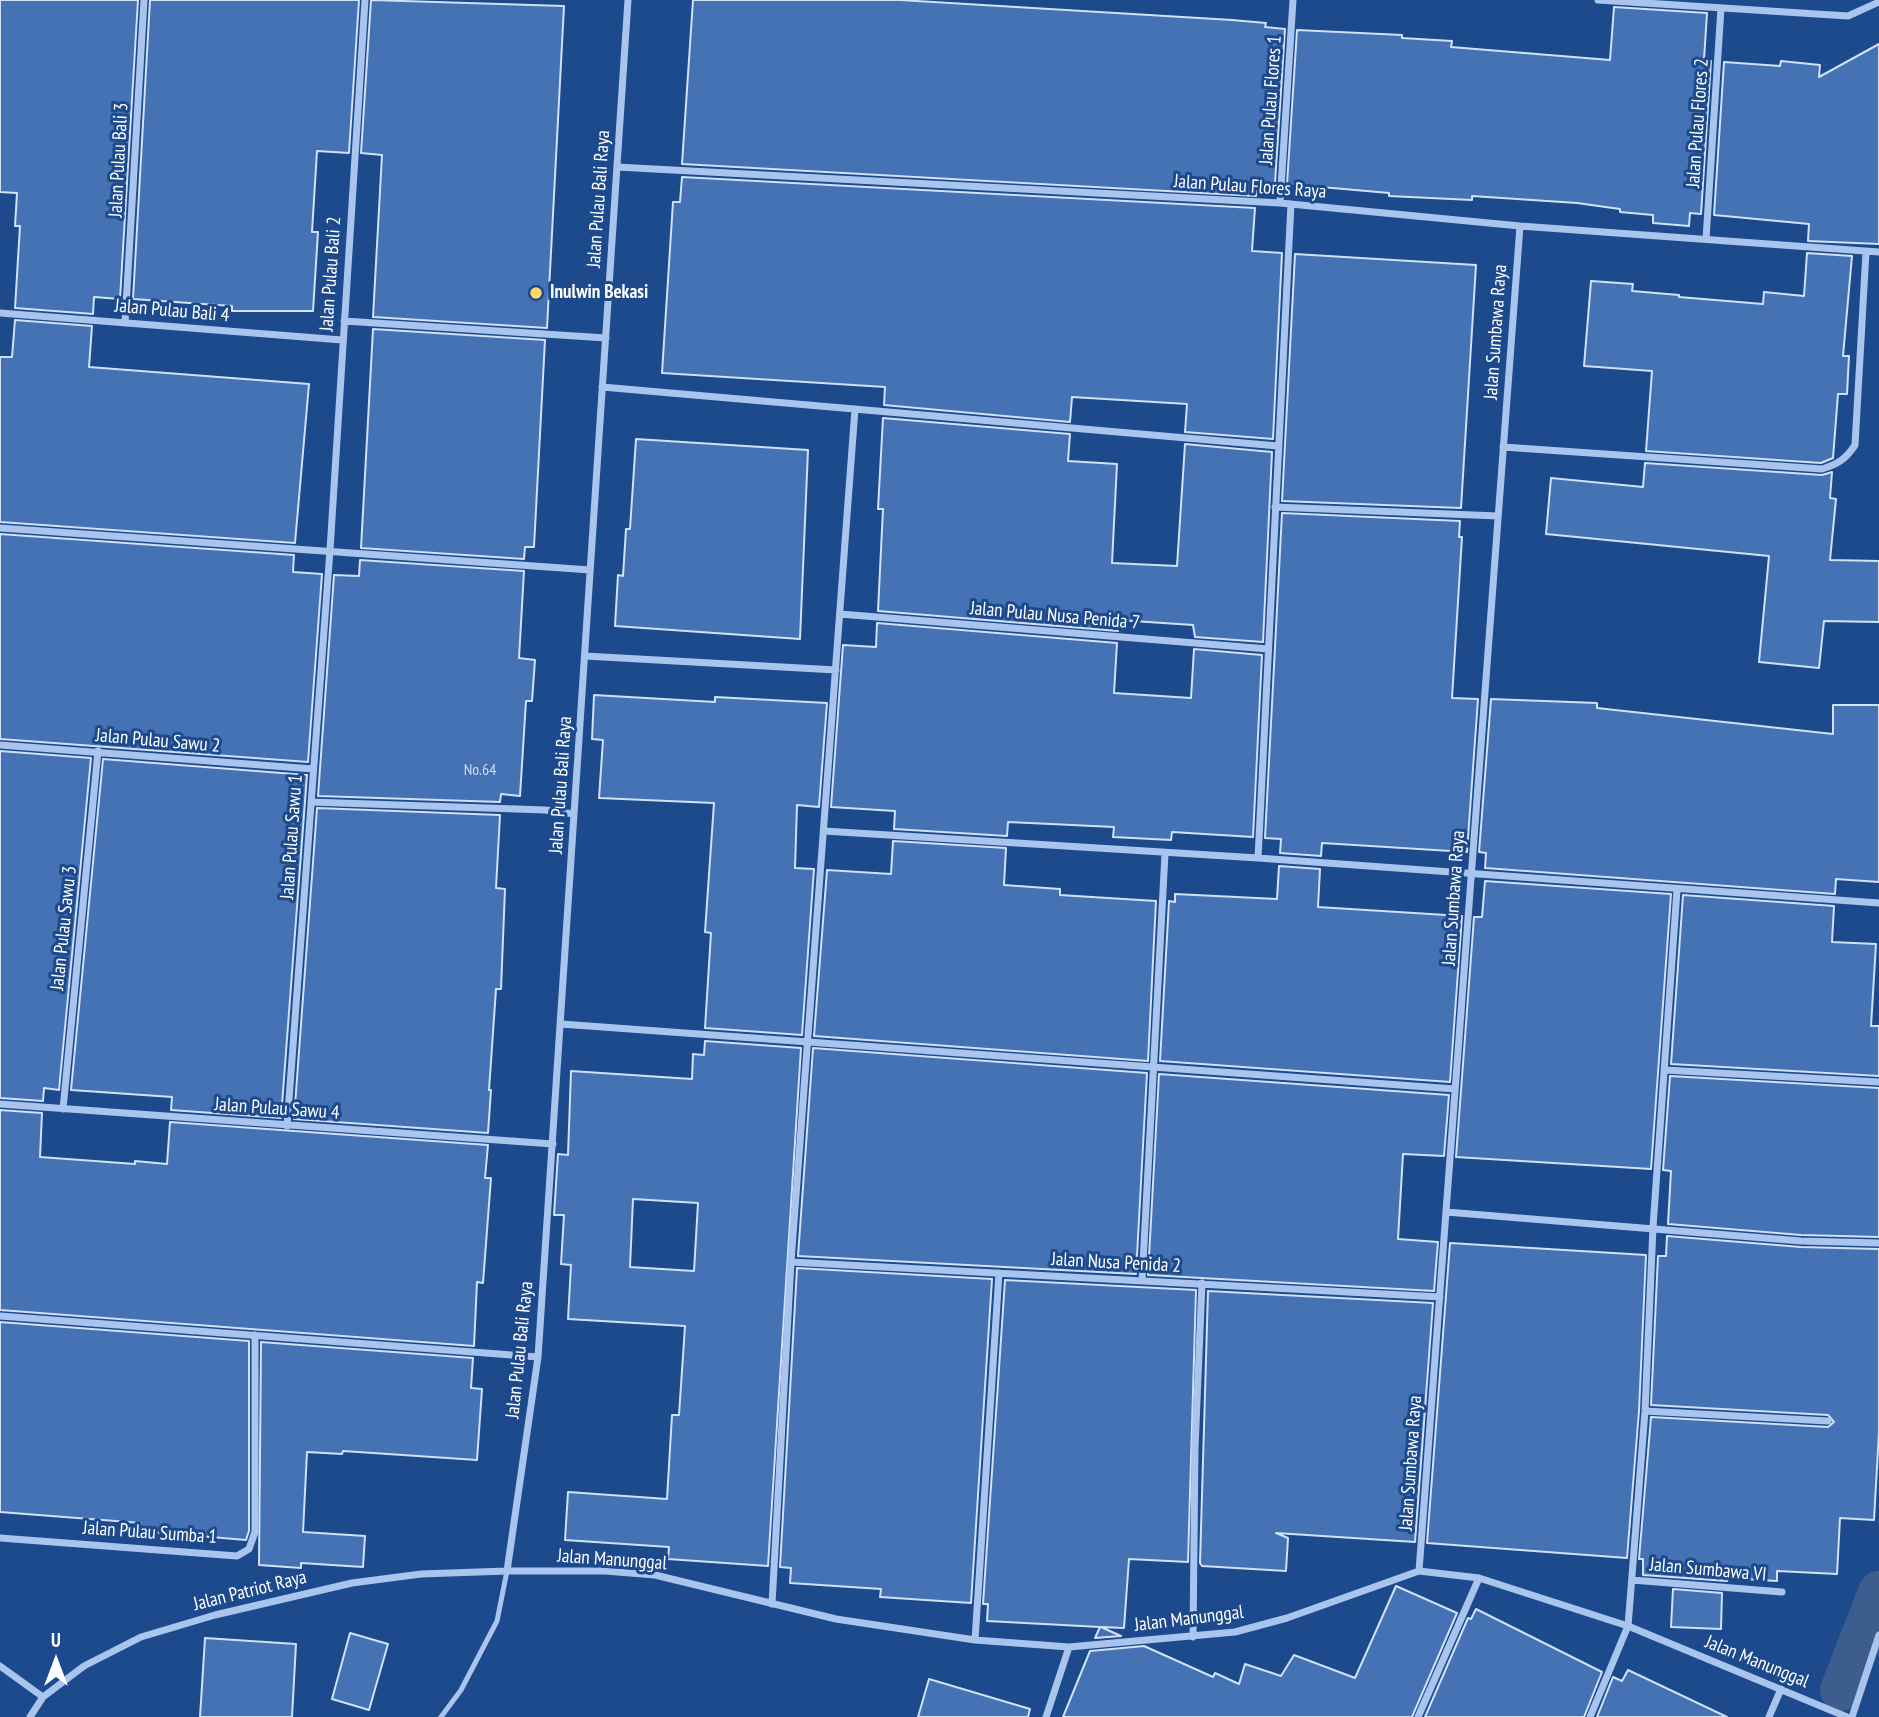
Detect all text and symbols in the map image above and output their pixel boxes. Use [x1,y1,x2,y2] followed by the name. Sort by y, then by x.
[1255,35,1287,165] street label: Jalan Pulau Flores 1
[1682,58,1714,188] street label: Jalan Pulau Flores 2
[105,102,133,218] street label: Jalan Pulau Bali 3
[583,129,615,269] street label: Jalan Pulau Bali Raya
[1173,170,1327,204] street label: Jalan Pulau Flores Raya
[316,216,346,332] street label: Jalan Pulau Bali 2
[1480,264,1512,400] street label: Jalan Sumbawa Raya
[550,282,648,304] place label: Inulwin Bekasi
[528,285,544,301] marker: Inulwin Bekasi
[114,295,230,327] street label: Jalan Pulau Bali 4
[969,597,1141,635] street label: Jalan Pulau Nusa Penida 7
[545,715,577,855] street label: Jalan Pulau Bali Raya
[95,724,221,758] street label: Jalan Pulau Sawu 2
[464,760,496,780] house number: No.64
[276,774,308,900] street label: Jalan Pulau Sawu 1
[1438,830,1470,966] street label: Jalan Sumbawa Raya
[46,865,82,991] street label: Jalan Pulau Sawu 3
[214,1093,340,1125] street label: Jalan Pulau Sawu 4
[1051,1248,1181,1278] street label: Jalan Nusa Penida 2
[501,1280,539,1420] street label: Jalan Pulau Bali Raya
[1395,1395,1427,1531] street label: Jalan Sumbawa Raya
[82,1517,218,1549] street label: Jalan Pulau Sumba 1
[557,1545,667,1575] street label: Jalan Manunggal
[1649,1554,1767,1586] street label: Jalan Sumbawa VI
[191,1566,309,1616] street label: Jalan Patriot Raya
[1133,1601,1245,1637] street label: Jalan Manunggal
[21,1626,91,1696] north arrow
[51,1628,61,1652] text: U
[1702,1631,1812,1693] street label: Jalan Manunggal

